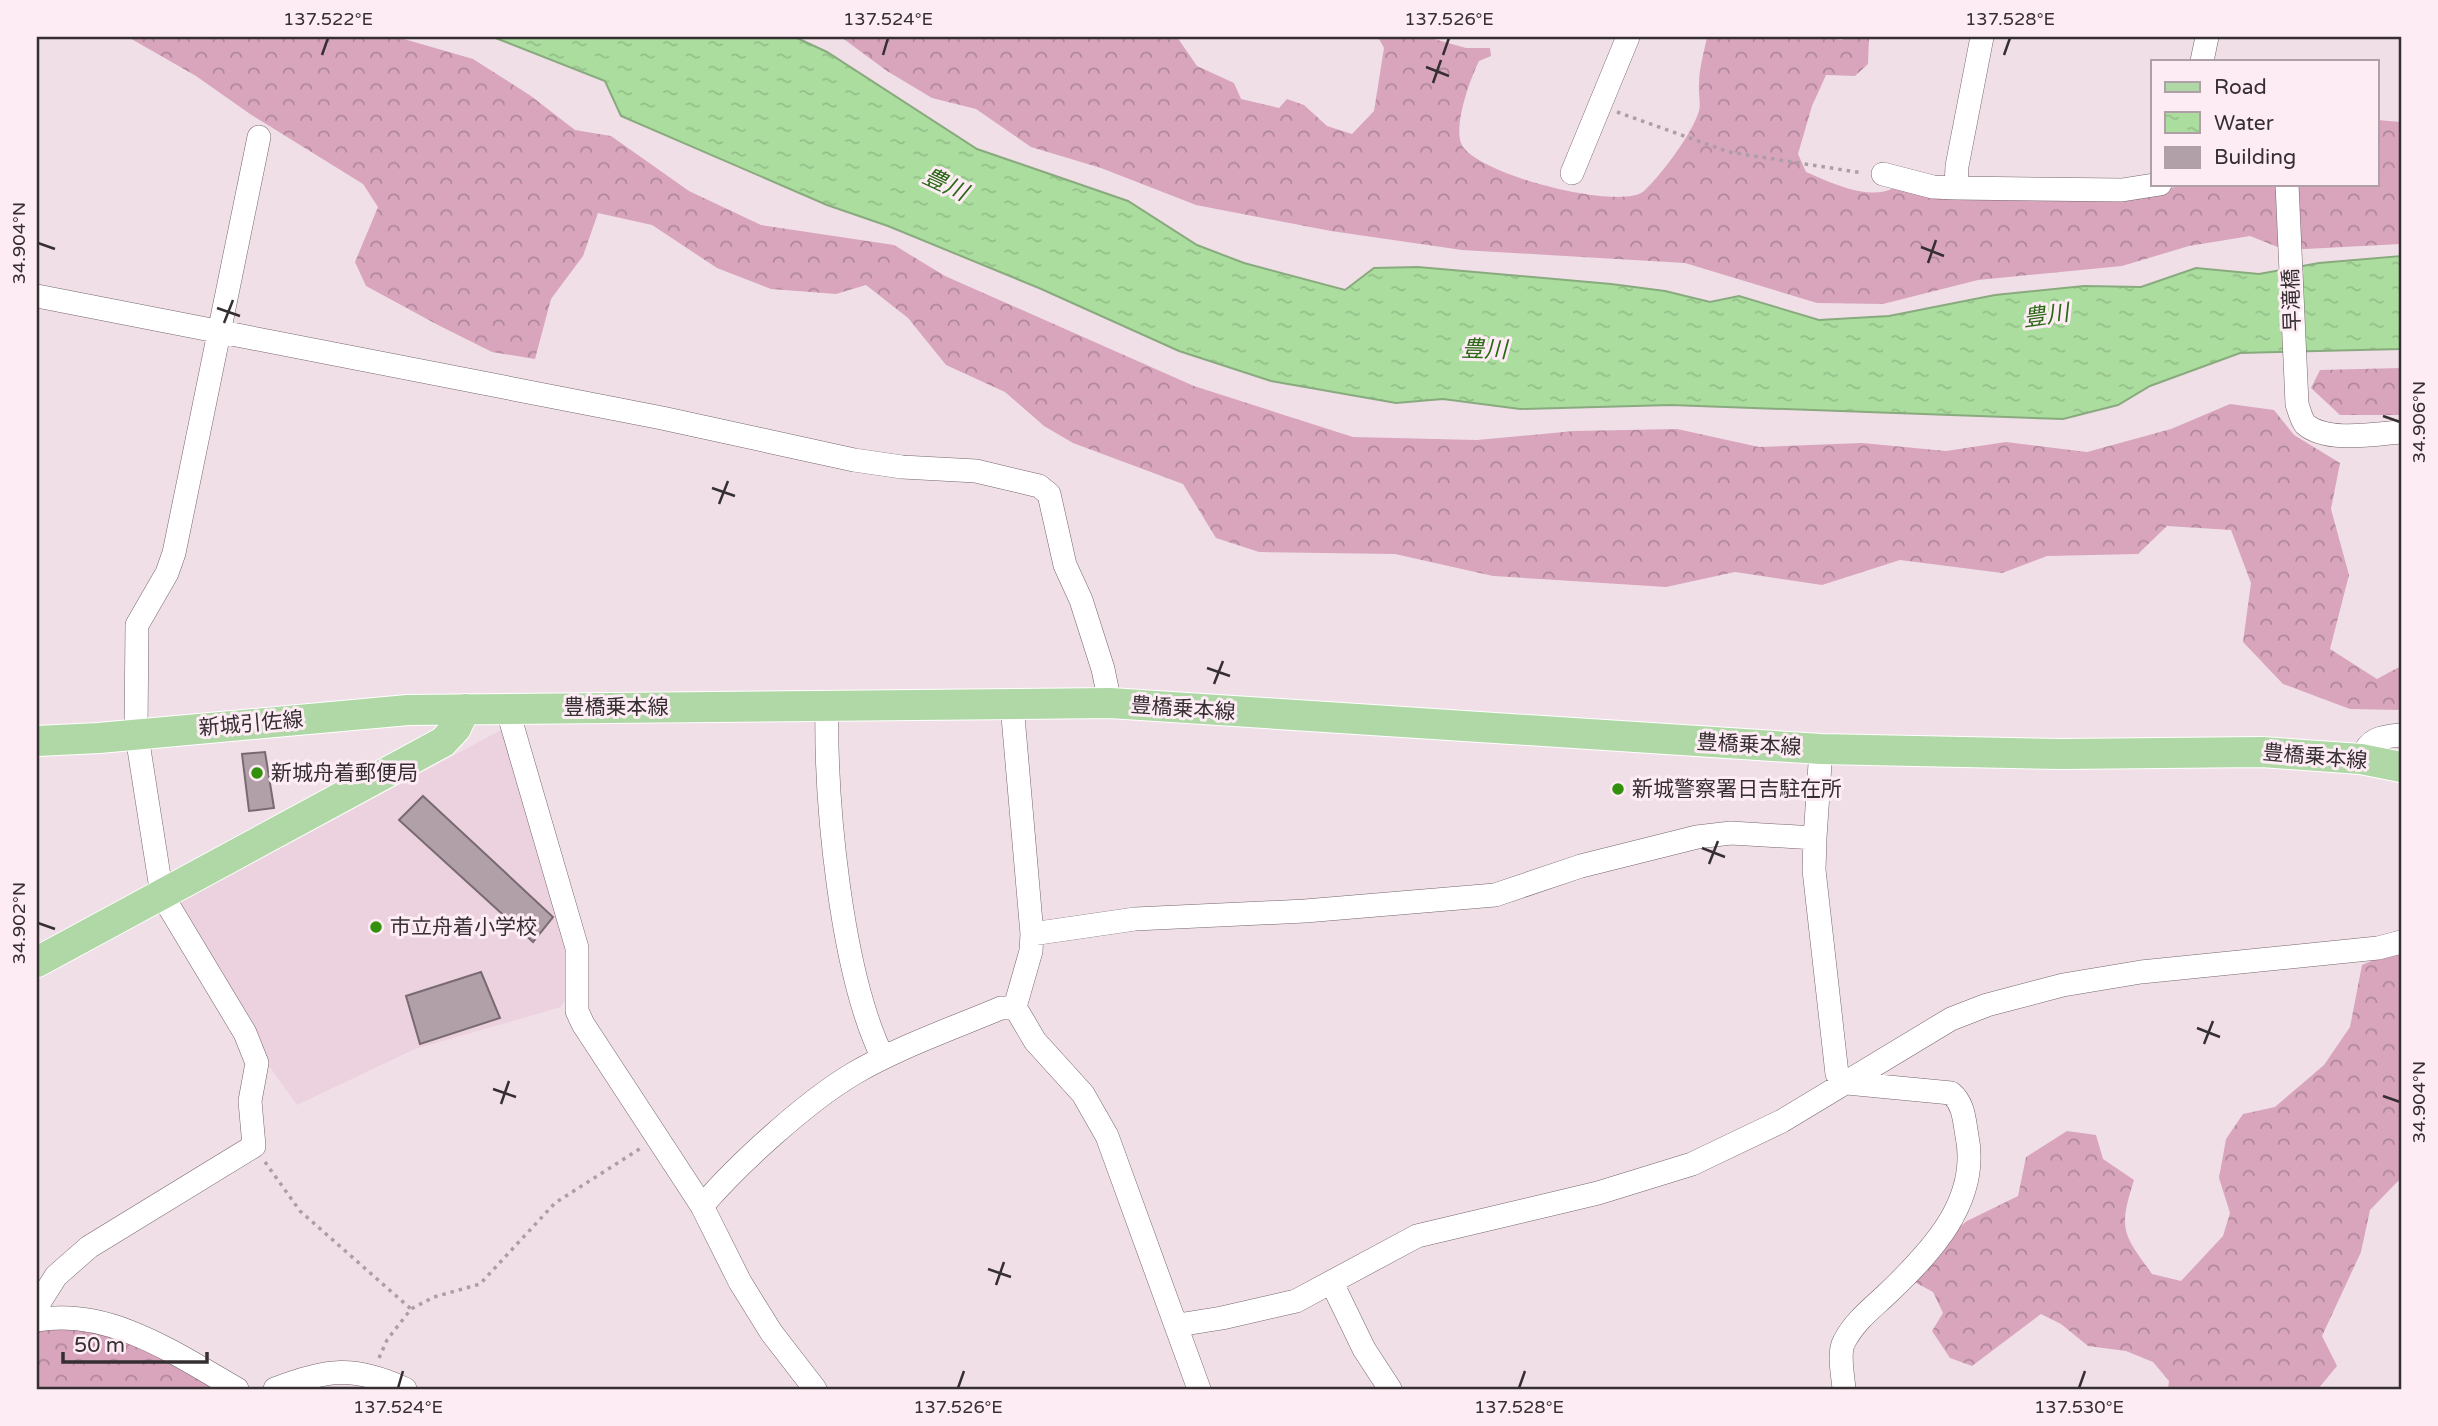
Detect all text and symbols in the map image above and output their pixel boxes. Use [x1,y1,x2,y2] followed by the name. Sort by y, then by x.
[283,8,373,30] text: 137.522°E
[843,8,933,30] text: 137.524°E
[1404,8,1494,30] text: 137.526°E
[1965,8,2055,30] text: 137.528°E
[2151,60,2378,186] legend
[2214,75,2267,100] text: Road
[2214,111,2274,136] text: Water
[2214,145,2296,170] text: Building
[918,163,974,209] water label: 豊川
[8,202,30,284] text: 34.904°N
[2278,268,2306,332] street label: 早滝橋
[2021,299,2074,333] water label: 豊川
[1461,336,1510,364] water label: 豊川
[2408,381,2430,463] text: 34.906°N
[1130,693,1236,725] street label: 豊橋乗本線
[564,695,669,720] street label: 豊橋乗本線
[198,707,304,741] street label: 新城引佐線
[1696,730,1802,760] street label: 豊橋乗本線
[2262,740,2368,774] street label: 豊橋乗本線
[271,761,418,786] place label: 新城舟着郵便局
[249,765,265,781] marker: 新城舟着郵便局
[1632,777,1842,802] place label: 新城警察署日吉駐在所
[1610,781,1626,797] marker: 新城警察署日吉駐在所
[8,882,30,964] text: 34.902°N
[390,915,537,940] place label: 市立舟着小学校
[368,919,384,935] marker: 市立舟着小学校
[2408,1061,2430,1143] text: 34.904°N
[63,1321,206,1365] scale bar
[74,1333,125,1358] text: 50 m
[353,1396,443,1418] text: 137.524°E
[913,1396,1003,1418] text: 137.526°E
[1474,1396,1564,1418] text: 137.528°E
[2034,1396,2124,1418] text: 137.530°E

